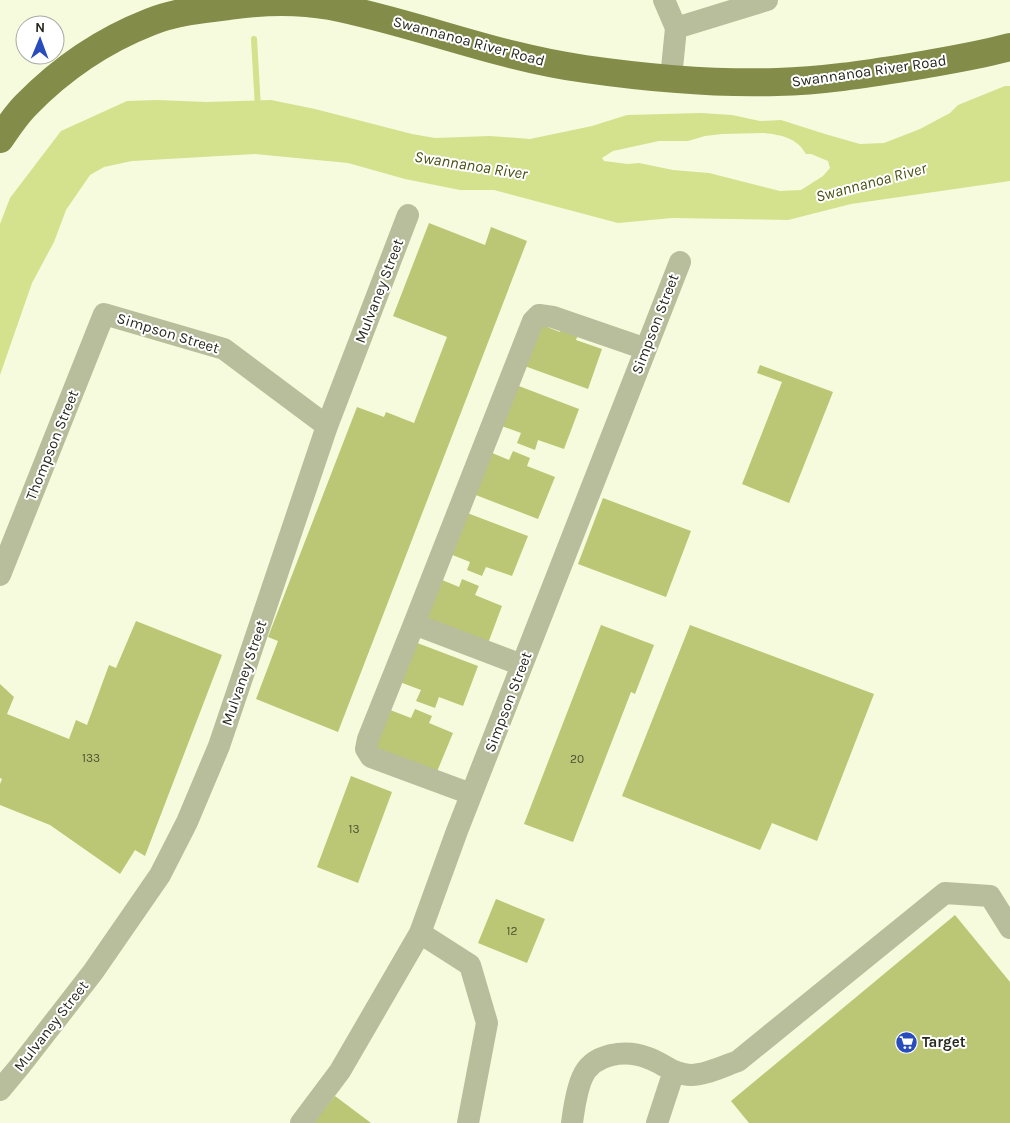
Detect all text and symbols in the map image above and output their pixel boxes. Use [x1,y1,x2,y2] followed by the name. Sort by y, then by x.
[391,12,547,70] street label: Swannanoa River Road
[15,15,65,65] north arrow
[35,19,45,36] text: N
[790,51,948,91] street label: Swannanoa River Road
[413,147,529,183] water label: Swannanoa River
[814,158,929,206] water label: Swannanoa River
[351,236,407,346] street label: Mulvaney Street
[628,271,683,377] street label: Simpson Street
[115,309,222,357] street label: Simpson Street
[22,387,82,503] street label: Thompson Street
[218,618,271,728] street label: Mulvaney Street
[481,649,536,755] street label: Simpson Street
[82,751,100,765] house number: 133
[570,752,584,766] house number: 20
[348,822,360,836] house number: 13
[507,924,518,938] house number: 12
[10,977,92,1075] street label: Mulvaney Street
[894,1030,918,1054] supermarket icon: Target
[922,1033,966,1051] place label: Target

